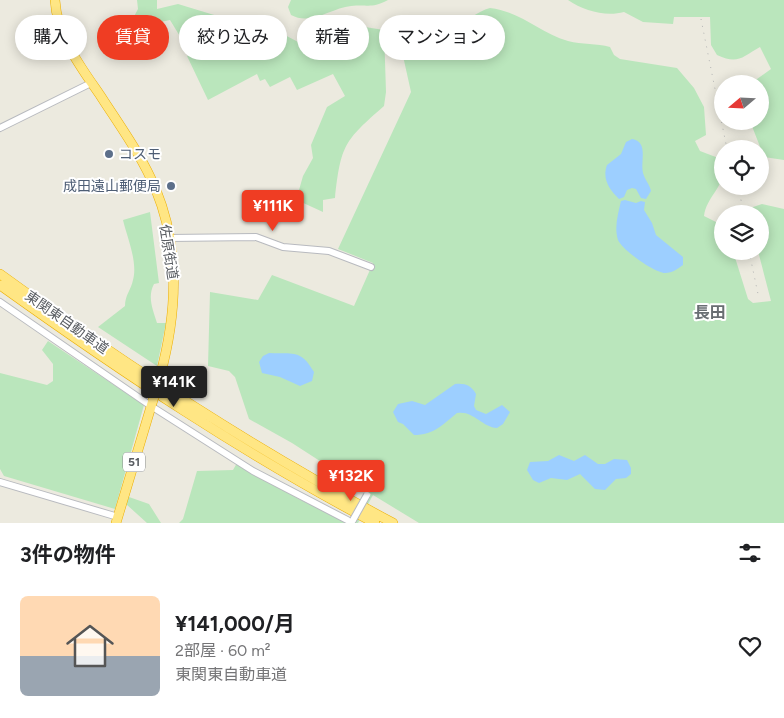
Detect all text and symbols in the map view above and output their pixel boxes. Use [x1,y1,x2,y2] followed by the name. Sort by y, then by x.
[15,15,87,60] chip: 購入
[97,15,169,60] chip: 賃貸
[179,15,287,60] chip: 絞り込み
[297,15,369,60] chip: 新着
[379,15,505,60] chip: マンション
[714,75,769,130] north arrow
[714,75,769,260] map controls
[714,140,769,195] button: locate
[119,146,161,163] place label: コスモ
[103,148,115,160] marker: コスモ
[63,178,161,195] place label: 成田遠山郵便局
[165,180,177,192] marker: 成田遠山郵便局
[238,190,308,232] pin: ¥111K
[253,196,293,215] text: ¥111K
[714,205,769,260] button: layers
[156,223,181,281] street label: 佐原街道
[22,287,112,357] street label: 東関東自動車道
[694,303,726,322] district label: 長田
[139,366,209,408] pin: ¥141K
[152,372,196,391] text: ¥141K
[123,452,145,472] road number: 51
[316,460,386,502] pin: ¥132K
[328,466,374,485] text: ¥132K
[736,539,764,567] icon: filters
[20,542,116,567] text: 3件の物件
[175,611,295,636] text: ¥141,000/月
[60,616,120,676] icon: home
[736,632,764,660] icon: heart
[175,641,271,660] text: 2部屋 · 60 m²
[175,665,287,684] text: 東関東自動車道

